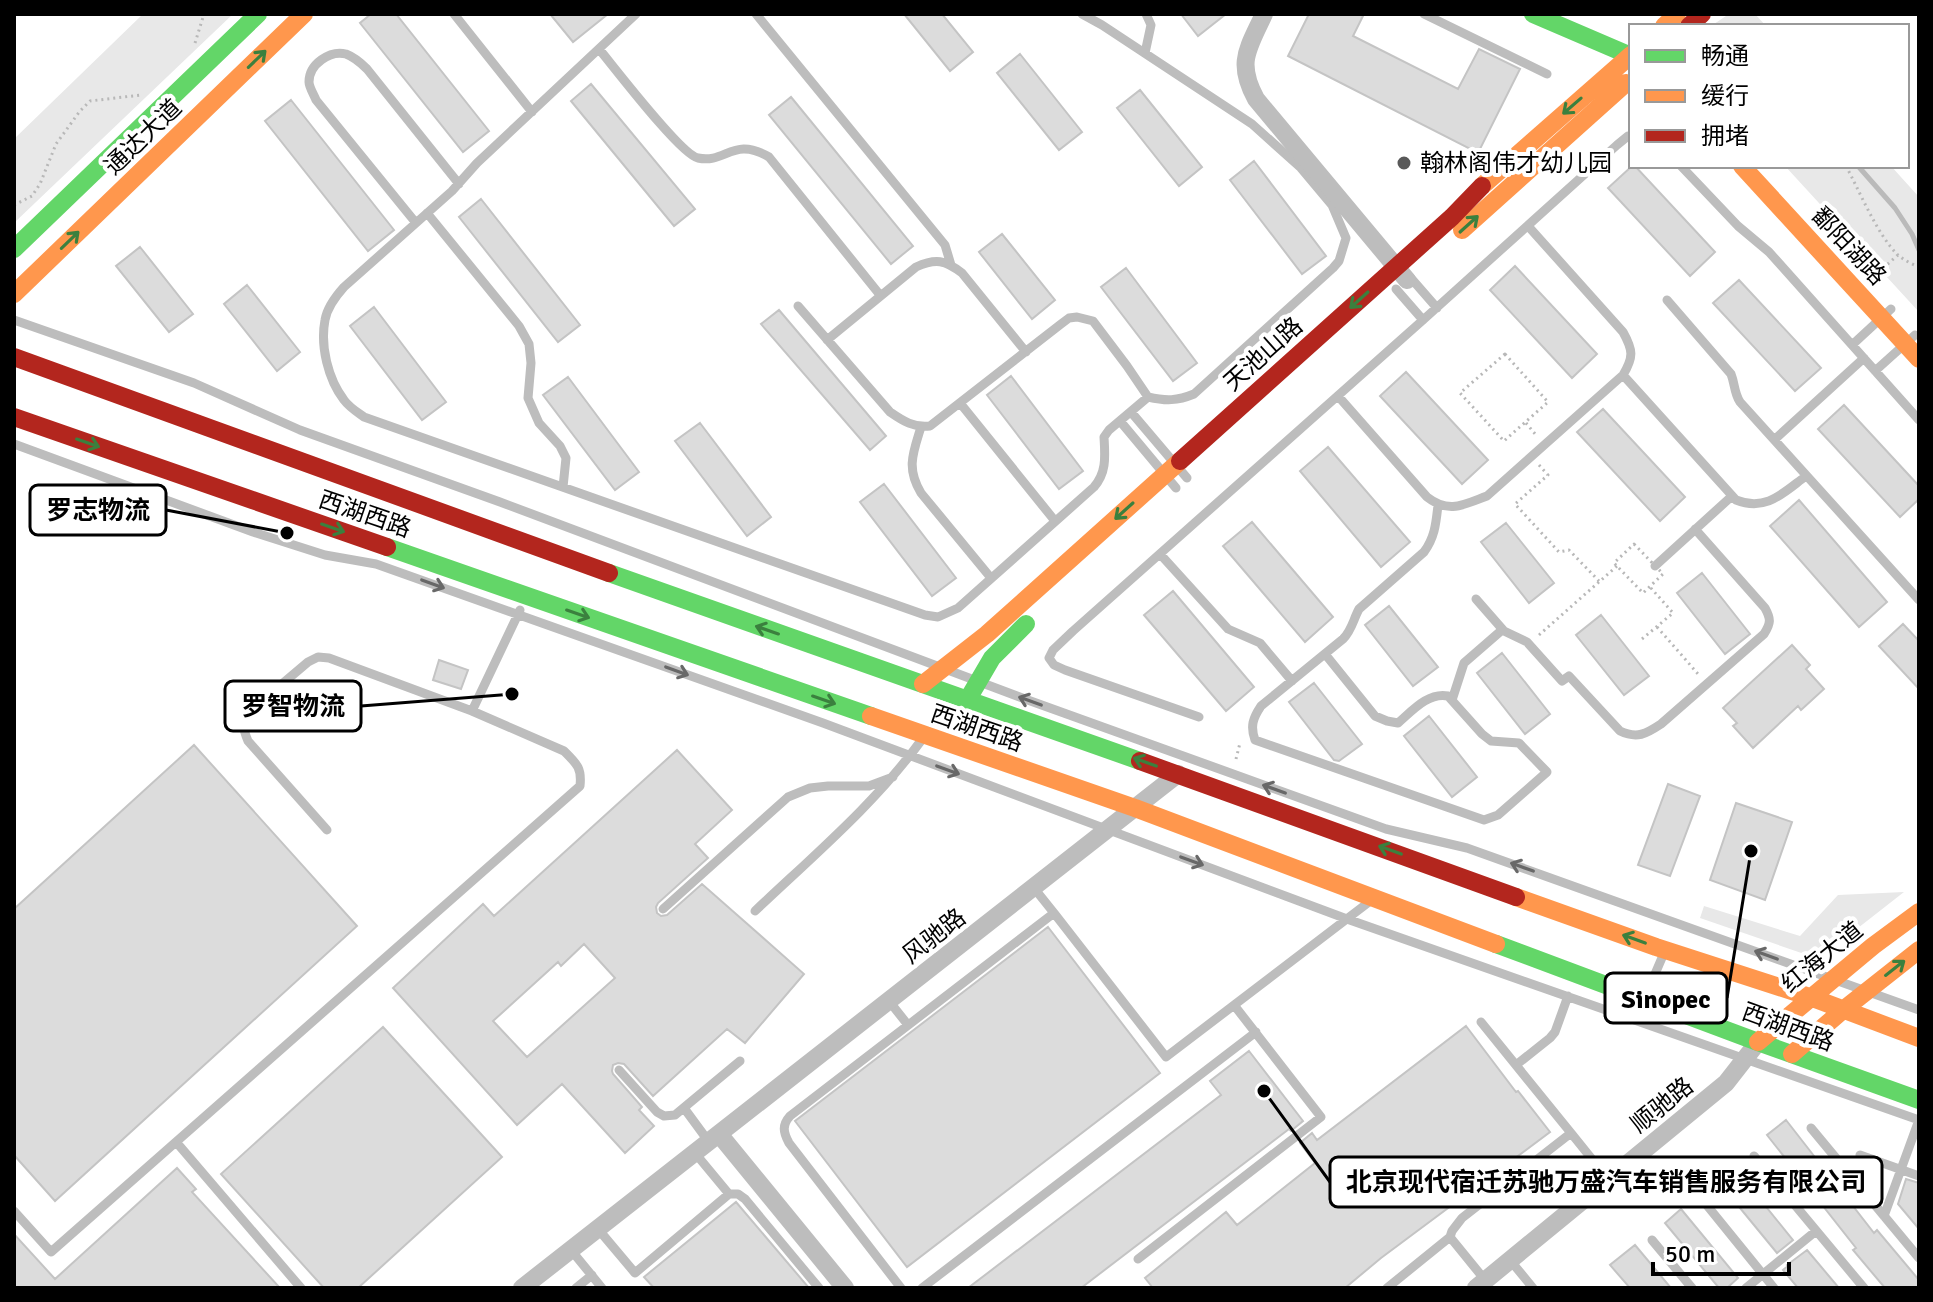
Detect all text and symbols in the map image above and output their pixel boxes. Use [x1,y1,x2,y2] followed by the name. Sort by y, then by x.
[1629,24,1909,168] legend
[1701,41,1749,71] text: 畅通
[247,50,267,69] one-way arrow
[1701,81,1749,111] text: 缓行
[98,93,188,181] street label: 通达大道
[1563,97,1583,115] one-way arrow
[1701,121,1749,151] text: 拥堵
[1420,148,1612,178] place label: 翰林阁伟才幼儿园
[1395,154,1413,172] marker: 翰林阁伟才幼儿园
[1805,201,1893,291] street label: 鄱阳湖路
[1459,215,1479,233] one-way arrow
[60,231,79,250] one-way arrow
[1350,291,1370,309] one-way arrow
[1217,311,1309,397] street label: 天池山路
[75,436,100,451] one-way arrow
[315,484,415,544] street label: 西湖西路
[30,485,166,535] callout: 罗志物流
[46,495,150,527] text: 罗志物流
[1115,502,1135,520] one-way arrow
[320,522,345,537] one-way arrow
[420,578,445,593] one-way arrow
[566,608,591,623] one-way arrow
[755,621,780,636] one-way arrow
[665,665,690,680] one-way arrow
[225,681,361,731] callout: 罗智物流
[241,691,345,723] text: 罗智物流
[811,693,836,708] one-way arrow
[1018,693,1042,707] one-way arrow
[927,698,1027,758] street label: 西湖西路
[1133,754,1158,769] one-way arrow
[935,764,960,778] one-way arrow
[1262,780,1287,795] one-way arrow
[1378,841,1403,856] one-way arrow
[1179,855,1204,869] one-way arrow
[1510,859,1535,874] one-way arrow
[896,902,972,970] street label: 风驰路
[1775,915,1869,999] street label: 红海大道
[1622,930,1647,945] one-way arrow
[1755,947,1779,961] one-way arrow
[1884,960,1905,977] one-way arrow
[1605,973,1727,1023] callout: Sinopec
[1621,984,1711,1016] text: Sinopec
[1738,996,1838,1058] street label: 西湖西路
[1625,1071,1699,1139] street label: 顺驰路
[1330,1157,1882,1207] callout: 北京现代宿迁苏驰万盛汽车销售服务有限公司
[1346,1167,1866,1199] text: 北京现代宿迁苏驰万盛汽车销售服务有限公司
[1653,1226,1789,1276] scale bar
[1665,1239,1715,1269] text: 50 m

